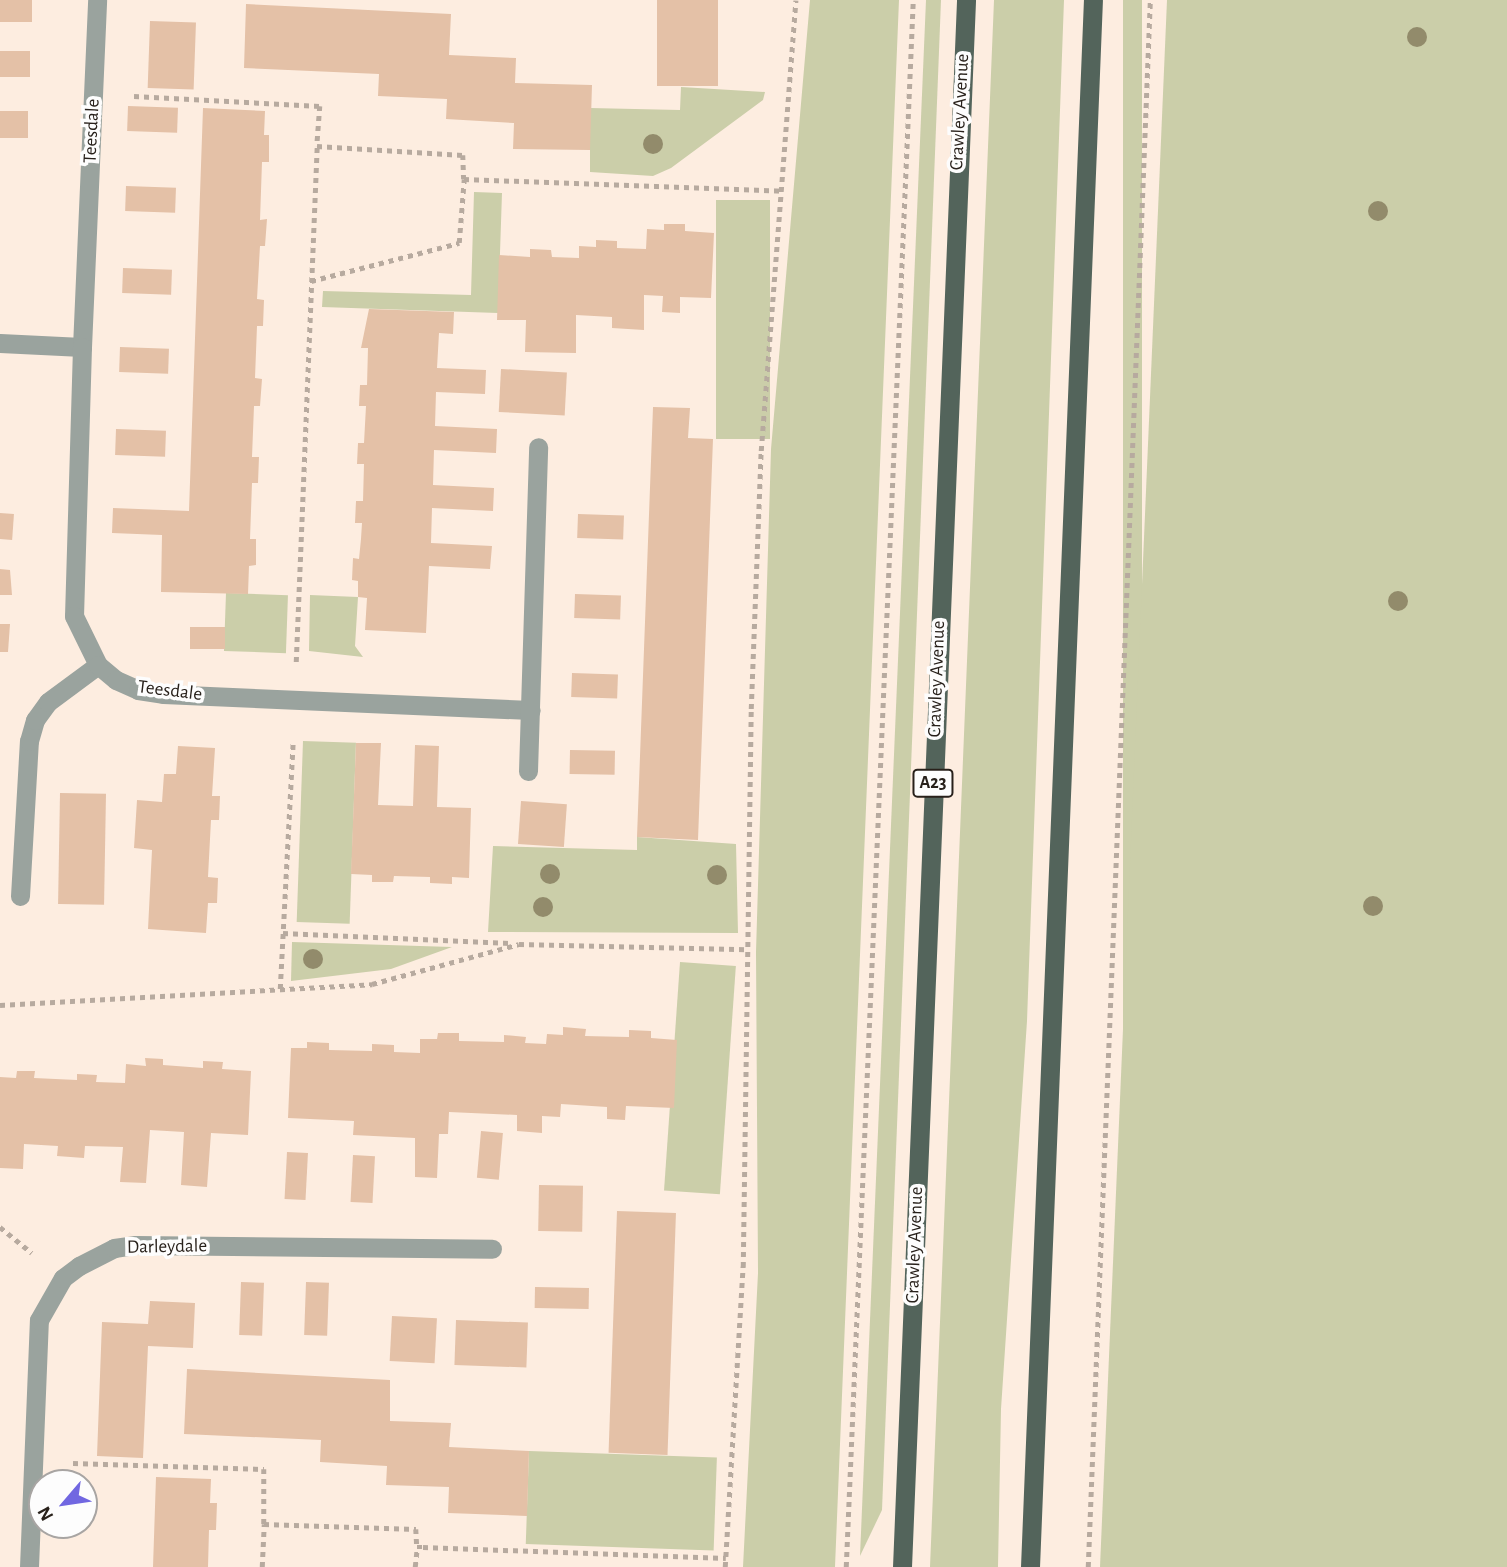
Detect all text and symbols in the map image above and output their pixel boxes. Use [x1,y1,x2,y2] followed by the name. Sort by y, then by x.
[946,53,974,171] street label: Crawley Avenue
[79,98,105,164] street label: Teesdale
[924,620,950,738] street label: Crawley Avenue
[137,676,203,706] street label: Teesdale
[912,768,954,798] road number: A23
[902,1186,928,1304] street label: Crawley Avenue
[127,1235,207,1259] street label: Darleydale
[28,1469,98,1539] north arrow
[34,1503,57,1524] text: N

